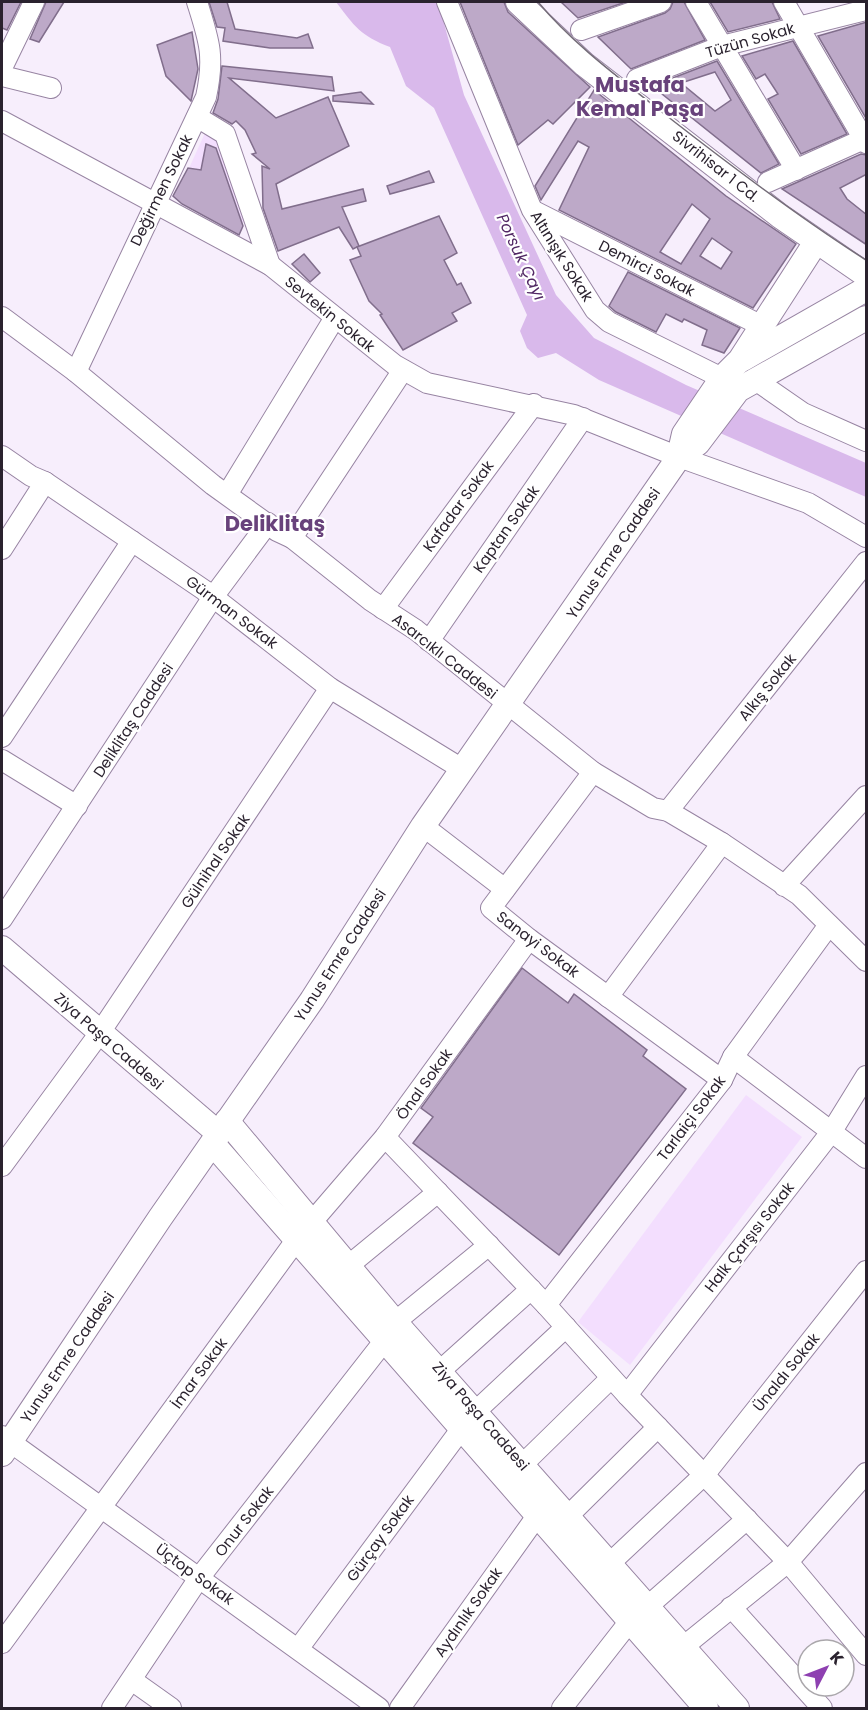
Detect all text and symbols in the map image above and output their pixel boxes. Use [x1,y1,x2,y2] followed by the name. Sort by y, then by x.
[703,17,797,63] street label: Tüzün Sokak
[576,70,704,123] district label: Mustafa Kemal Paşa
[668,125,764,207] street label: Sivrihisar 1 Cd.
[125,130,197,249] street label: Değirmen Sokak
[526,207,598,306] street label: Altınışık Sokak
[491,210,551,304] water label: Porsuk Çayı
[595,235,699,301] street label: Demirci Sokak
[281,271,380,357] street label: Sevtekin Sokak
[418,456,498,556] street label: Kafadar Sokak
[468,481,544,577] street label: Kaptan Sokak
[561,483,665,623] street label: Yunus Emre Caddesi
[225,509,325,538] district label: Deliklitaş
[182,570,282,654] street label: Gürman Sokak
[388,608,502,704] street label: Asarcıklı Caddesi
[733,649,801,725] street label: Alkış Sokak
[88,659,178,781] street label: Deliklitaş Caddesi
[176,809,255,912] street label: Gülnihal Sokak
[289,885,391,1025] street label: Yunus Emre Caddesi
[492,906,584,982] street label: Sanayi Sokak
[50,988,168,1094] street label: Ziya Paşa Caddesi
[391,1044,457,1124] street label: Önal Sokak
[652,1071,730,1165] street label: Tarlaiçi Sokak
[699,1177,799,1296] street label: Halk Çarşısı Sokak
[15,1287,119,1427] street label: Yunus Emre Caddesi
[748,1328,824,1416] street label: Ünaldı Sokak
[166,1333,232,1413] street label: İmar Sokak
[428,1357,534,1475] street label: Ziya Paşa Caddesi
[210,1481,278,1561] street label: Onur Sokak
[341,1490,419,1586] street label: Gürçay Sokak
[151,1538,239,1610] street label: Üçtop Sokak
[429,1563,507,1661] street label: Aydınlık Sokak
[796,1638,856,1698] north arrow
[824,1646,849,1670] text: K

